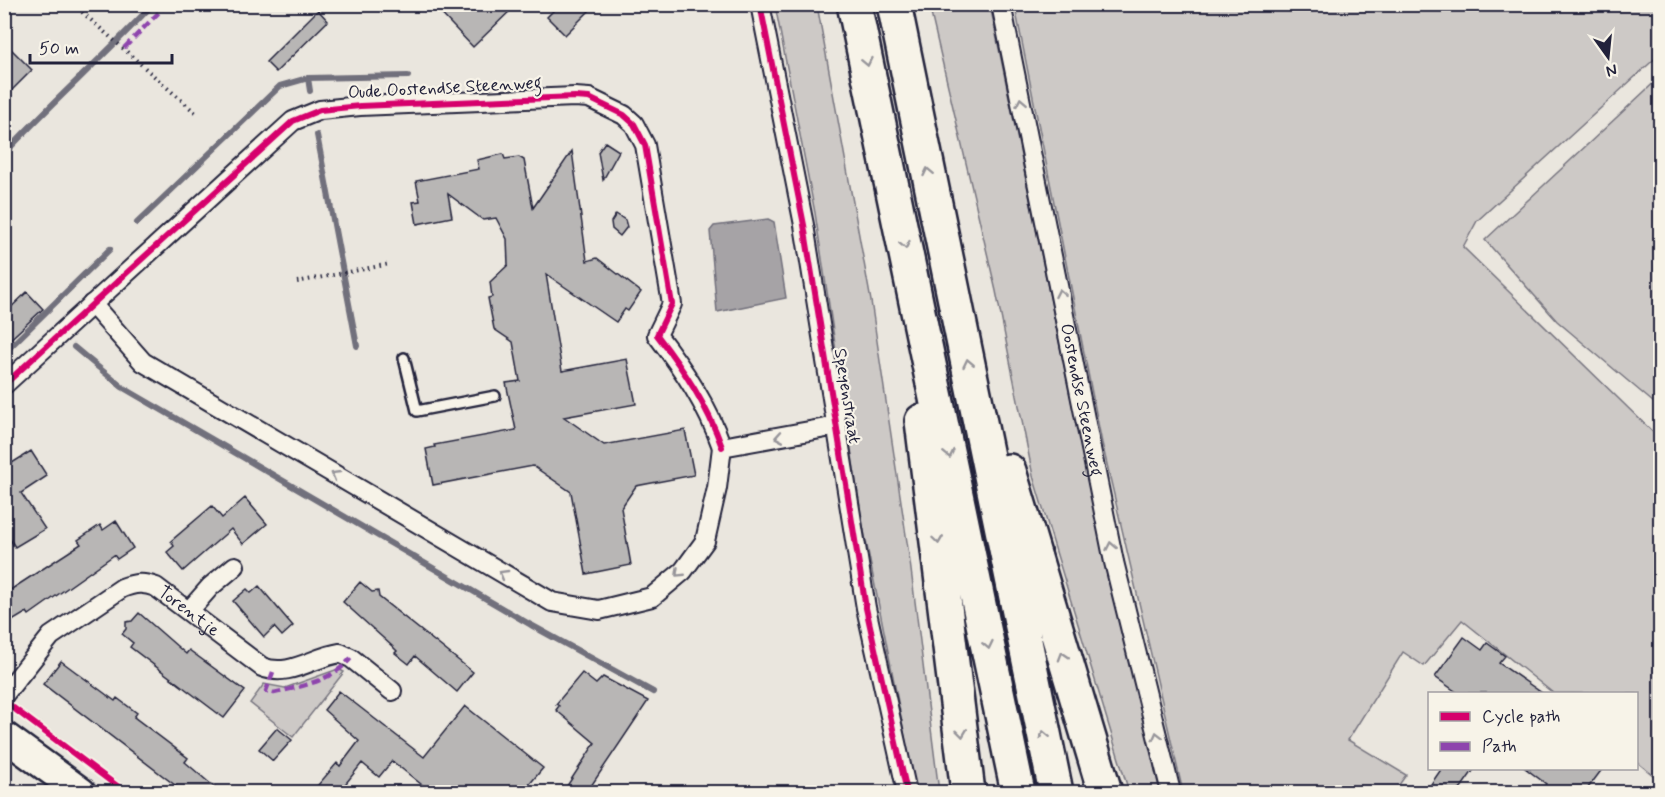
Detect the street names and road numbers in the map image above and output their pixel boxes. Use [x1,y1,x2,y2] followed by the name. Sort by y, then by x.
[347,71,543,107] street label: Oude Oostendse Steenweg
[1054,321,1108,479] street label: Oostendse Steenweg
[828,347,866,446] street label: Speyenstraat
[153,580,224,643] street label: Torentje

